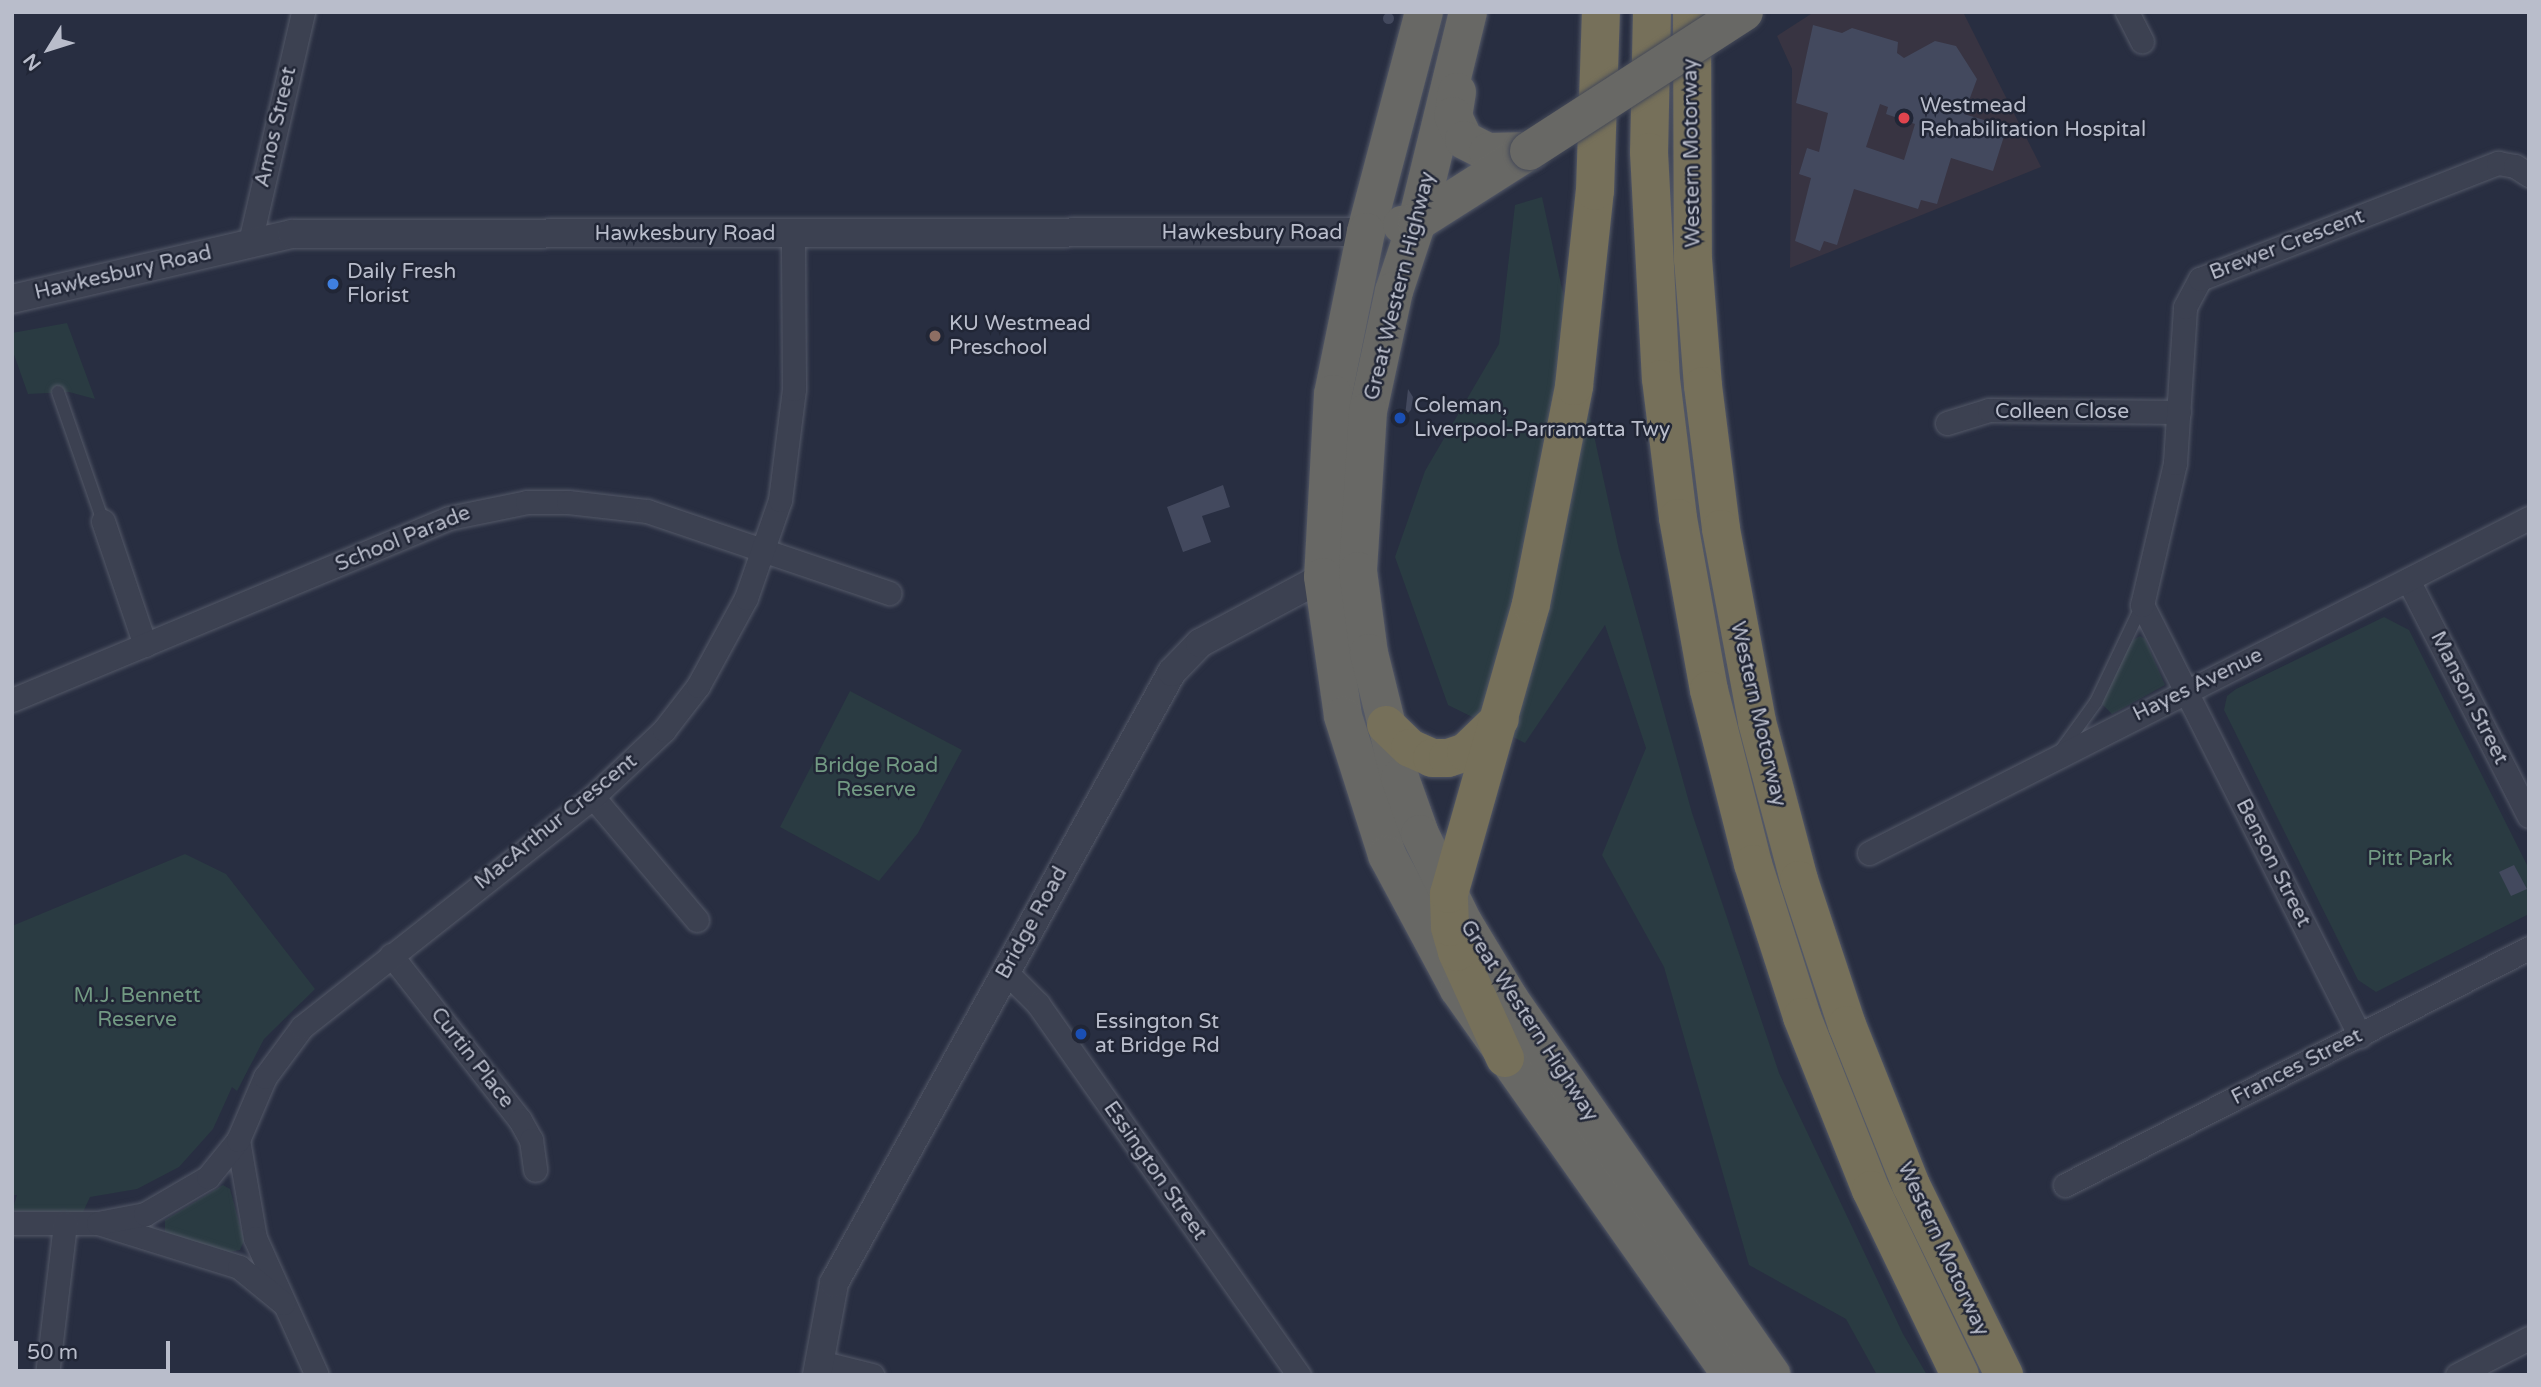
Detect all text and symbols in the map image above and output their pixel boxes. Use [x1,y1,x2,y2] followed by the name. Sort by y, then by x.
[14,14,84,84] north arrow
[19,49,46,75] text: N
[1678,58,1706,248] street label: Western Motorway
[250,64,302,190] street label: Amos Street
[1920,93,2146,143] place label: Westmead Rehabilitation Hospital
[1894,108,1914,128] marker: Westmead Rehabilitation Hospital
[1359,169,1441,403] street label: Great Western Highway
[2206,204,2368,286] street label: Brewer Crescent
[1162,220,1342,246] street label: Hawkesbury Road
[595,221,775,247] street label: Hawkesbury Road
[32,240,214,306] street label: Hawkesbury Road
[347,259,456,309] place label: Daily Fresh Florist
[325,276,341,292] marker: Daily Fresh Florist
[949,311,1091,361] place label: KU Westmead Preschool
[927,328,943,344] marker: KU Westmead Preschool
[1414,393,1670,443] place label: Coleman, Liverpool-Parramatta Twy
[1995,399,2129,425] street label: Colleen Close
[1392,410,1408,426] marker: Coleman, Liverpool-Parramatta Twy
[332,500,474,578] street label: School Parade
[1724,619,1792,809] street label: Western Motorway
[2425,627,2513,769] street label: Manson Street
[2129,643,2267,727] street label: Hayes Avenue
[470,749,642,895] street label: MacArthur Crescent
[814,753,938,803] park label: Bridge Road Reserve
[2230,795,2316,931] street label: Benson Street
[2367,846,2453,872] park label: Pitt Park
[991,863,1073,983] street label: Bridge Road
[1454,916,1604,1126] street label: Great Western Highway
[74,983,200,1033] park label: M.J. Bennett Reserve
[425,1003,519,1113] street label: Curtin Place
[1095,1009,1220,1059] place label: Essington St at Bridge Rd
[2227,1023,2367,1111] street label: Frances Street
[1073,1026,1089,1042] marker: Essington St at Bridge Rd
[1098,1097,1212,1245] street label: Essington Street
[1892,1158,1994,1340] street label: Western Motorway
[18,1328,173,1372] scale bar
[27,1340,78,1365] text: 50 m

